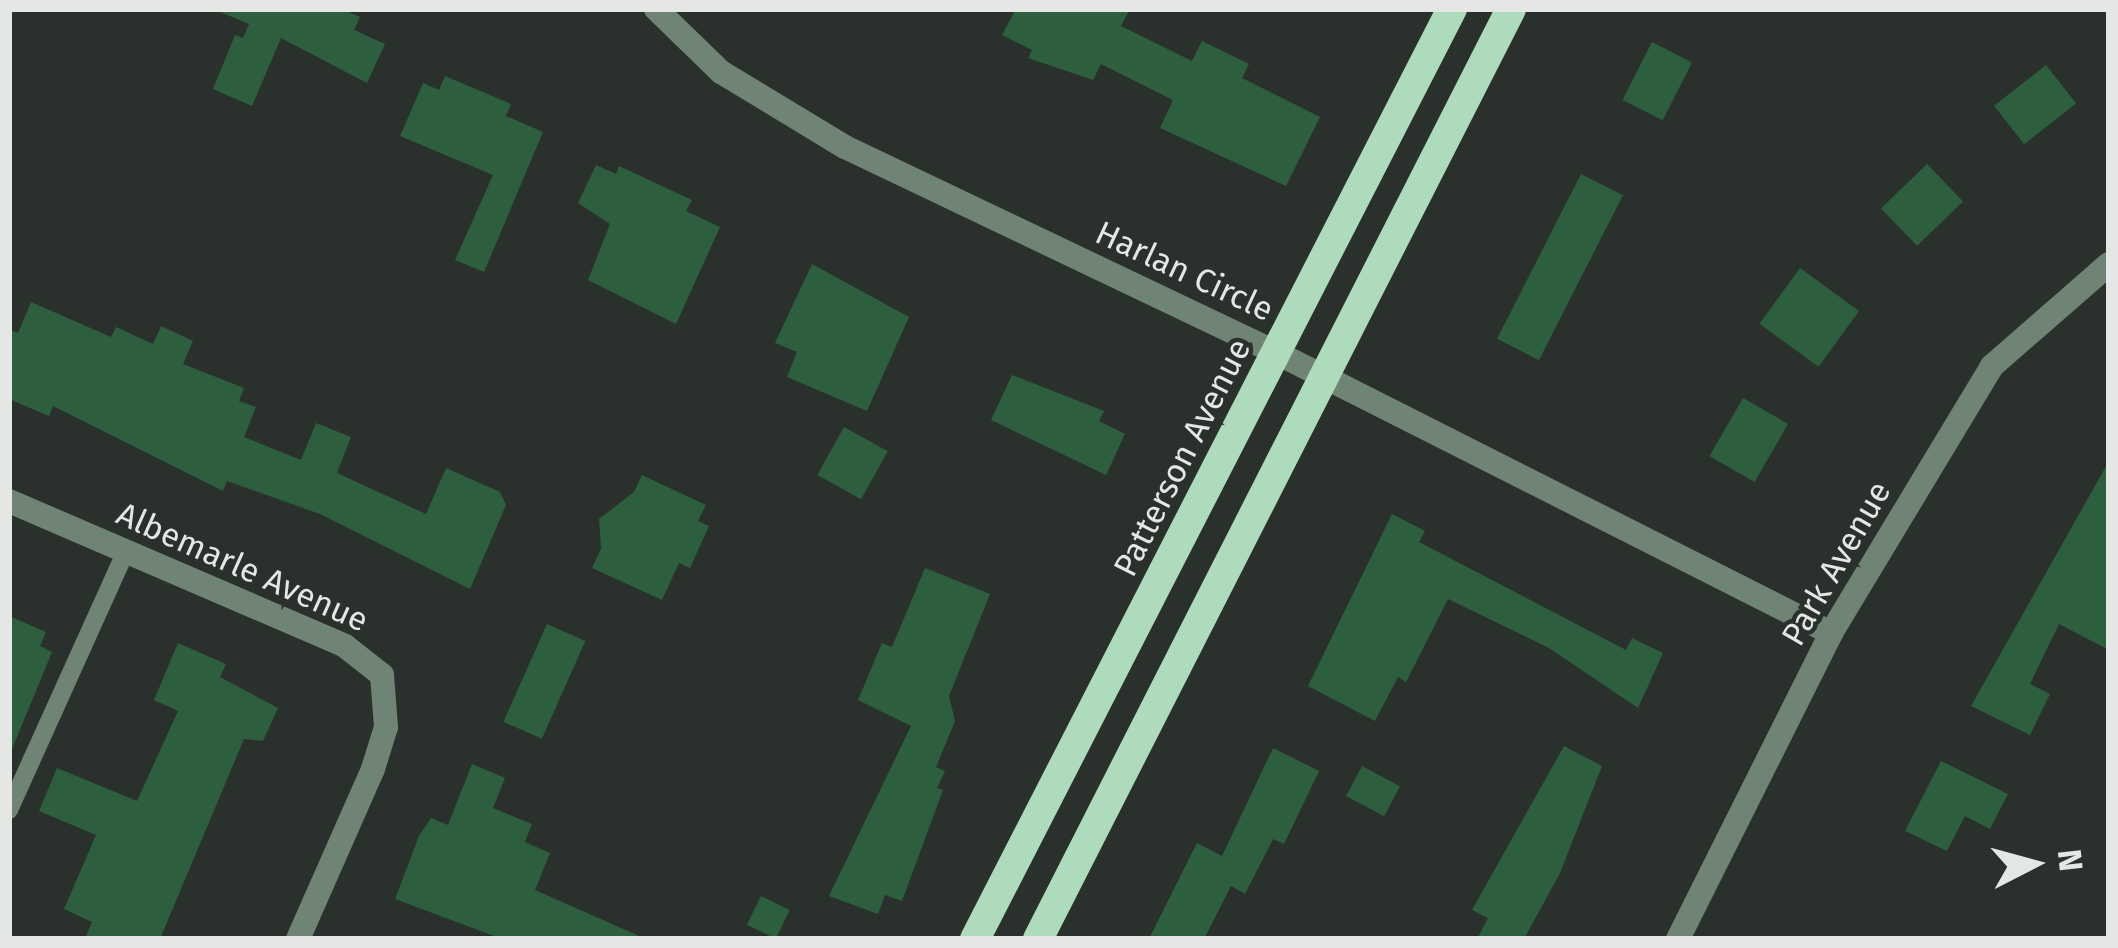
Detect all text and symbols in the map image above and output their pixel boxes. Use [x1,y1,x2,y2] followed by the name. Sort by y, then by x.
[1089,214,1279,330] street label: Harlan Circle
[1106,333,1260,583] street label: Patterson Avenue
[1774,475,1900,653] street label: Park Avenue
[110,495,374,641] street label: Albemarle Avenue
[1974,804,2094,924] north arrow
[2049,847,2091,873] text: N

